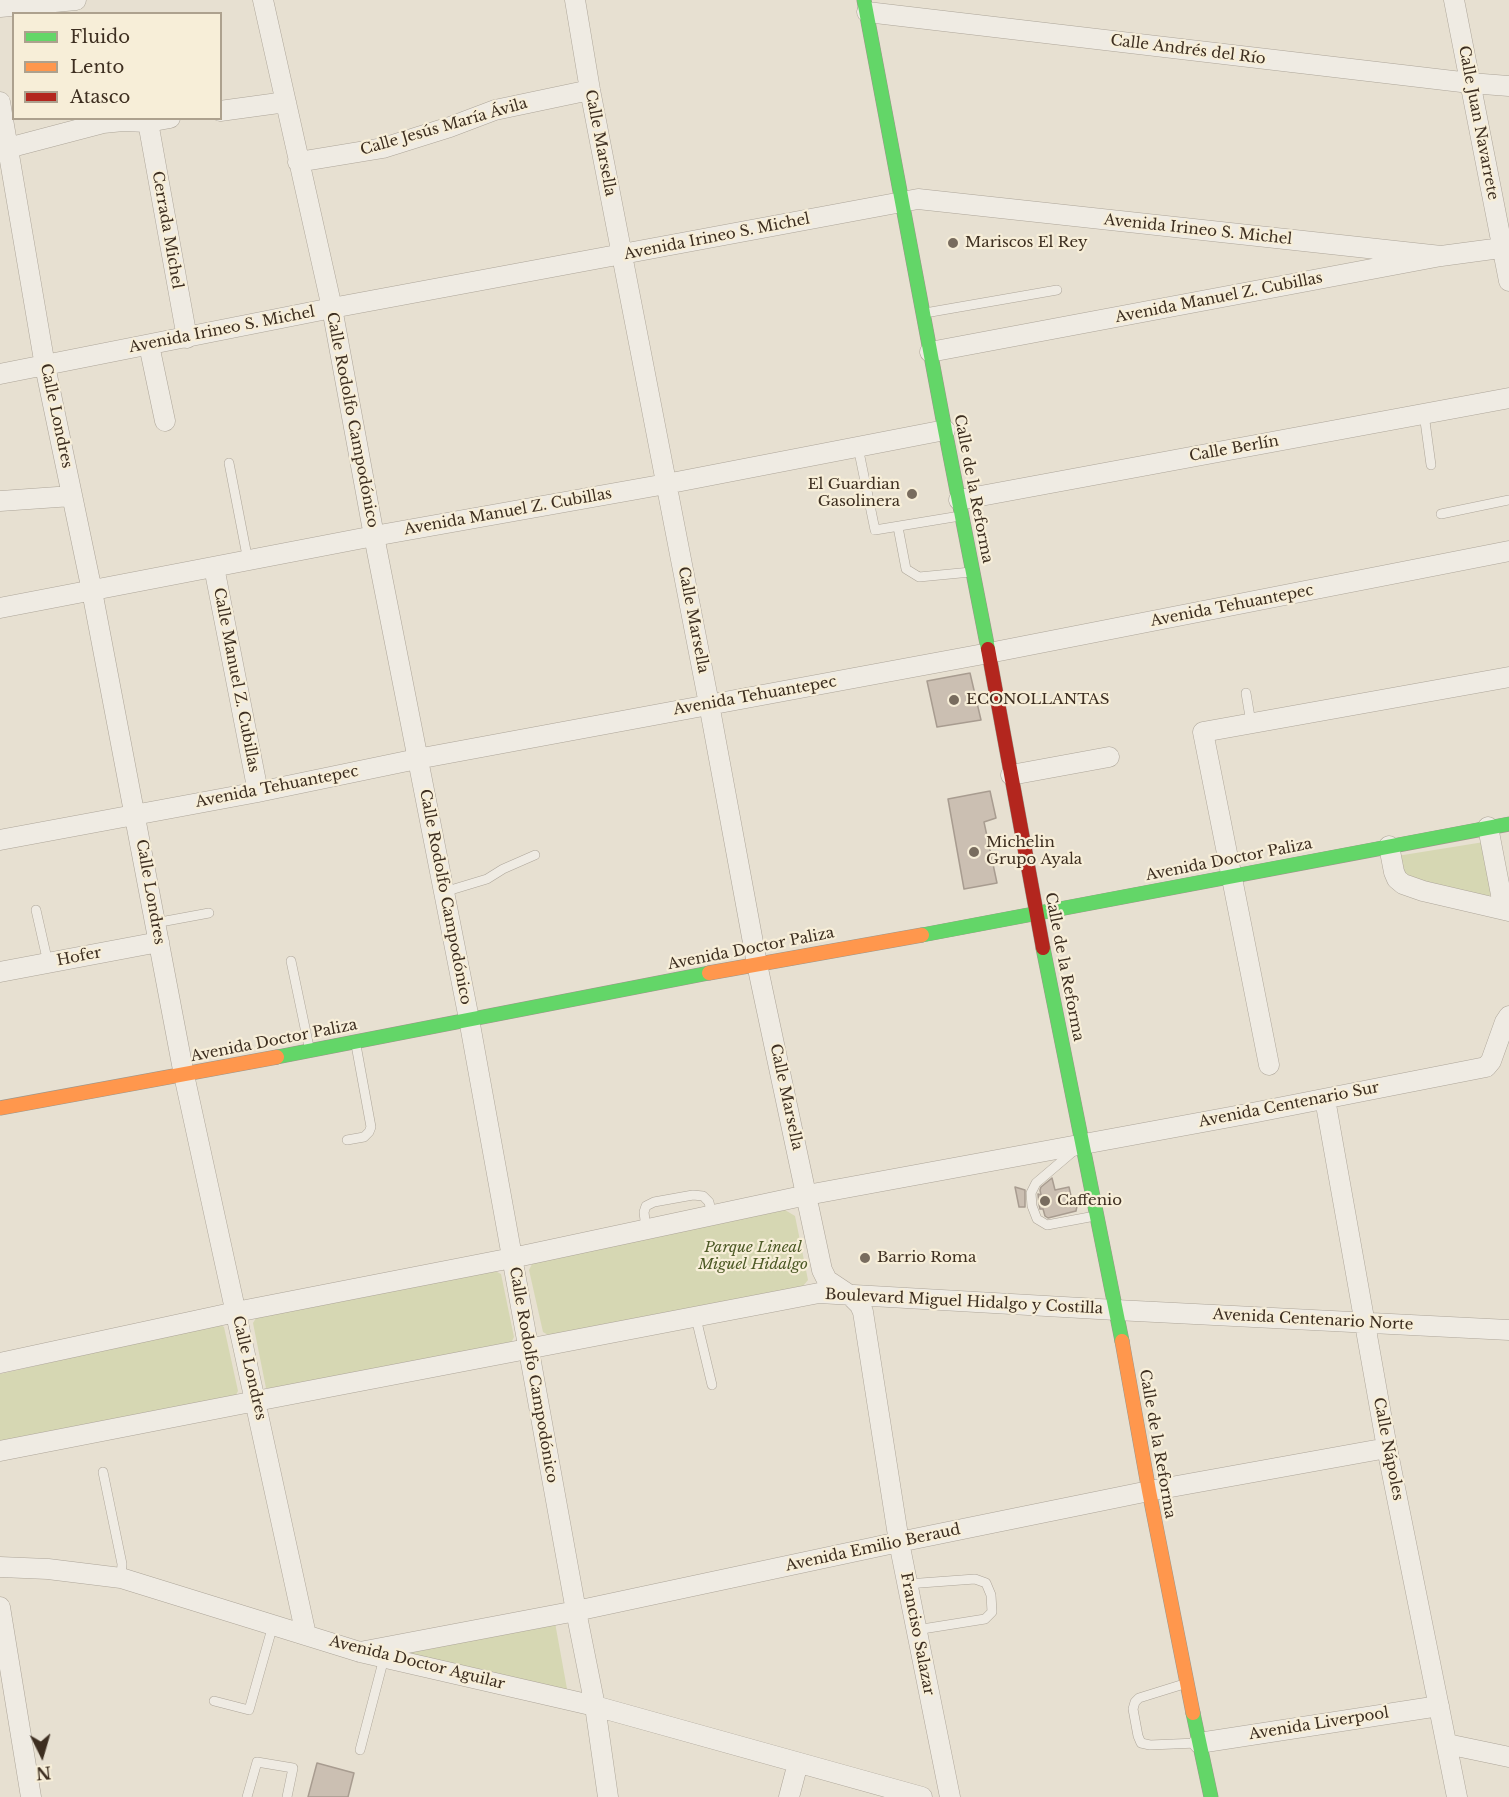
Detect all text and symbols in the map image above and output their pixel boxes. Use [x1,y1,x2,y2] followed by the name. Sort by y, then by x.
[12,12,222,120] legend
[70,26,130,48] text: Fluido
[1109,32,1267,68] street label: Calle Andrés del Río
[1454,44,1502,202] street label: Calle Juan Navarrete
[70,56,124,78] text: Lento
[70,86,130,108] text: Atasco
[581,88,619,198] street label: Calle Marsella
[358,95,530,159] street label: Calle Jesús María Ávila
[148,170,186,290] street label: Cerrada Michel
[622,210,812,264] street label: Avenida Irineo S. Michel
[1103,211,1293,249] street label: Avenida Irineo S. Michel
[965,234,1087,252] place label: Mariscos El Rey
[946,236,960,250] marker: Mariscos El Rey
[1114,269,1324,327] street label: Avenida Manuel Z. Cubillas
[127,303,317,357] street label: Avenida Irineo S. Michel
[322,311,382,529] street label: Calle Rodolfo Campodónico
[36,362,76,470] street label: Calle Londres
[950,413,996,565] street label: Calle de la Reforma
[1188,432,1280,466] street label: Calle Berlín
[808,476,900,511] place label: El Guardian Gasolinera
[403,485,613,539] street label: Avenida Manuel Z. Cubillas
[905,487,919,501] marker: El Guardian Gasolinera
[674,565,712,675] street label: Calle Marsella
[1149,581,1315,631] street label: Avenida Tehuantepec
[209,586,263,774] street label: Calle Manuel Z. Cubillas
[672,673,838,719] street label: Avenida Tehuantepec
[966,691,1109,709] place label: ECONOLLANTAS
[947,693,961,707] marker: ECONOLLANTAS
[194,762,360,812] street label: Avenida Tehuantepec
[415,788,475,1006] street label: Calle Rodolfo Campodónico
[986,834,1082,869] place label: Michelin Grupo Ayala
[1144,835,1314,885] street label: Avenida Doctor Paliza
[132,838,168,946] street label: Calle Londres
[967,845,981,859] marker: Michelin Grupo Ayala
[1041,891,1087,1043] street label: Calle de la Reforma
[666,924,836,974] street label: Avenida Doctor Paliza
[55,944,103,970] street label: Hofer
[189,1016,359,1066] street label: Avenida Doctor Paliza
[766,1042,806,1152] street label: Calle Marsella
[1197,1079,1381,1131] street label: Avenida Centenario Sur
[1057,1192,1122,1210] place label: Caffenio
[1038,1194,1052,1208] marker: Caffenio
[698,1239,808,1274] park label: Parque Lineal Miguel Hidalgo
[877,1249,976,1267] place label: Barrio Roma
[858,1251,872,1265] marker: Barrio Roma
[505,1266,561,1484] street label: Calle Rodolfo Campodónico
[825,1286,1103,1318] street label: Boulevard Miguel Hidalgo y Costilla
[1212,1306,1414,1334] street label: Avenida Centenario Norte
[228,1314,270,1422] street label: Calle Londres
[1135,1368,1179,1520] street label: Calle de la Reforma
[1369,1396,1407,1502] street label: Calle Nápoles
[784,1521,962,1575] street label: Avenida Emilio Beraud
[896,1571,938,1697] street label: Franciso Salazar
[327,1632,507,1694] street label: Avenida Doctor Aguilar
[1248,1704,1390,1744] street label: Avenida Liverpool
[12,1725,72,1785] north arrow
[35,1762,52,1784] text: N

